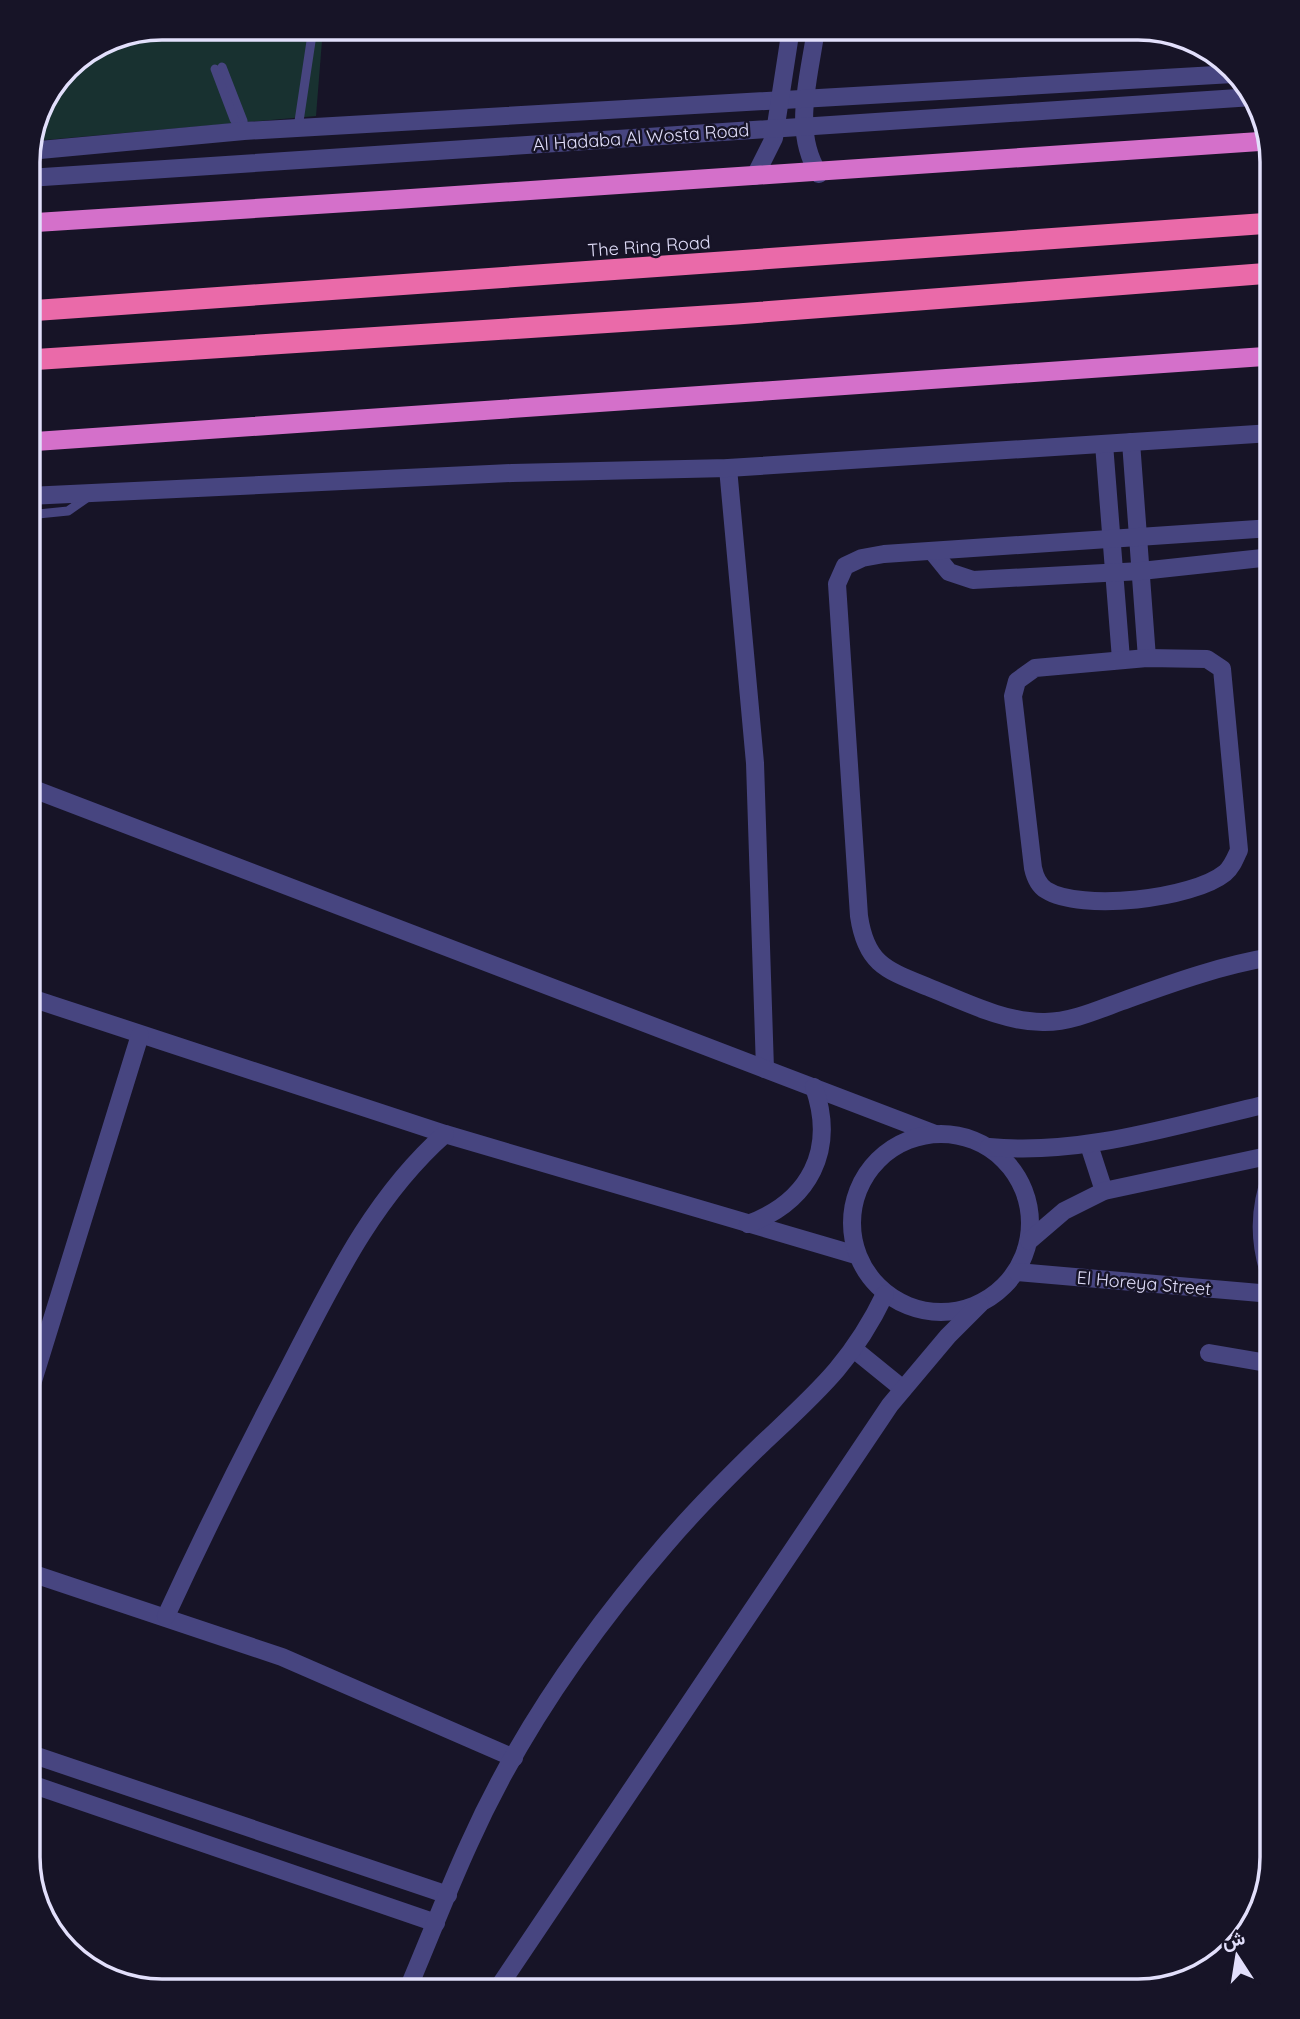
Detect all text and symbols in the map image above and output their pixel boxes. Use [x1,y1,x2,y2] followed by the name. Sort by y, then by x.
[532,118,750,156] street label: Al Hadaba Al Wosta Road
[587,230,711,262] street label: The Ring Road
[1076,1266,1212,1300] street label: El Horeya Street
[1202,1921,1272,1991] north arrow
[1220,1925,1247,1953] text: ش

